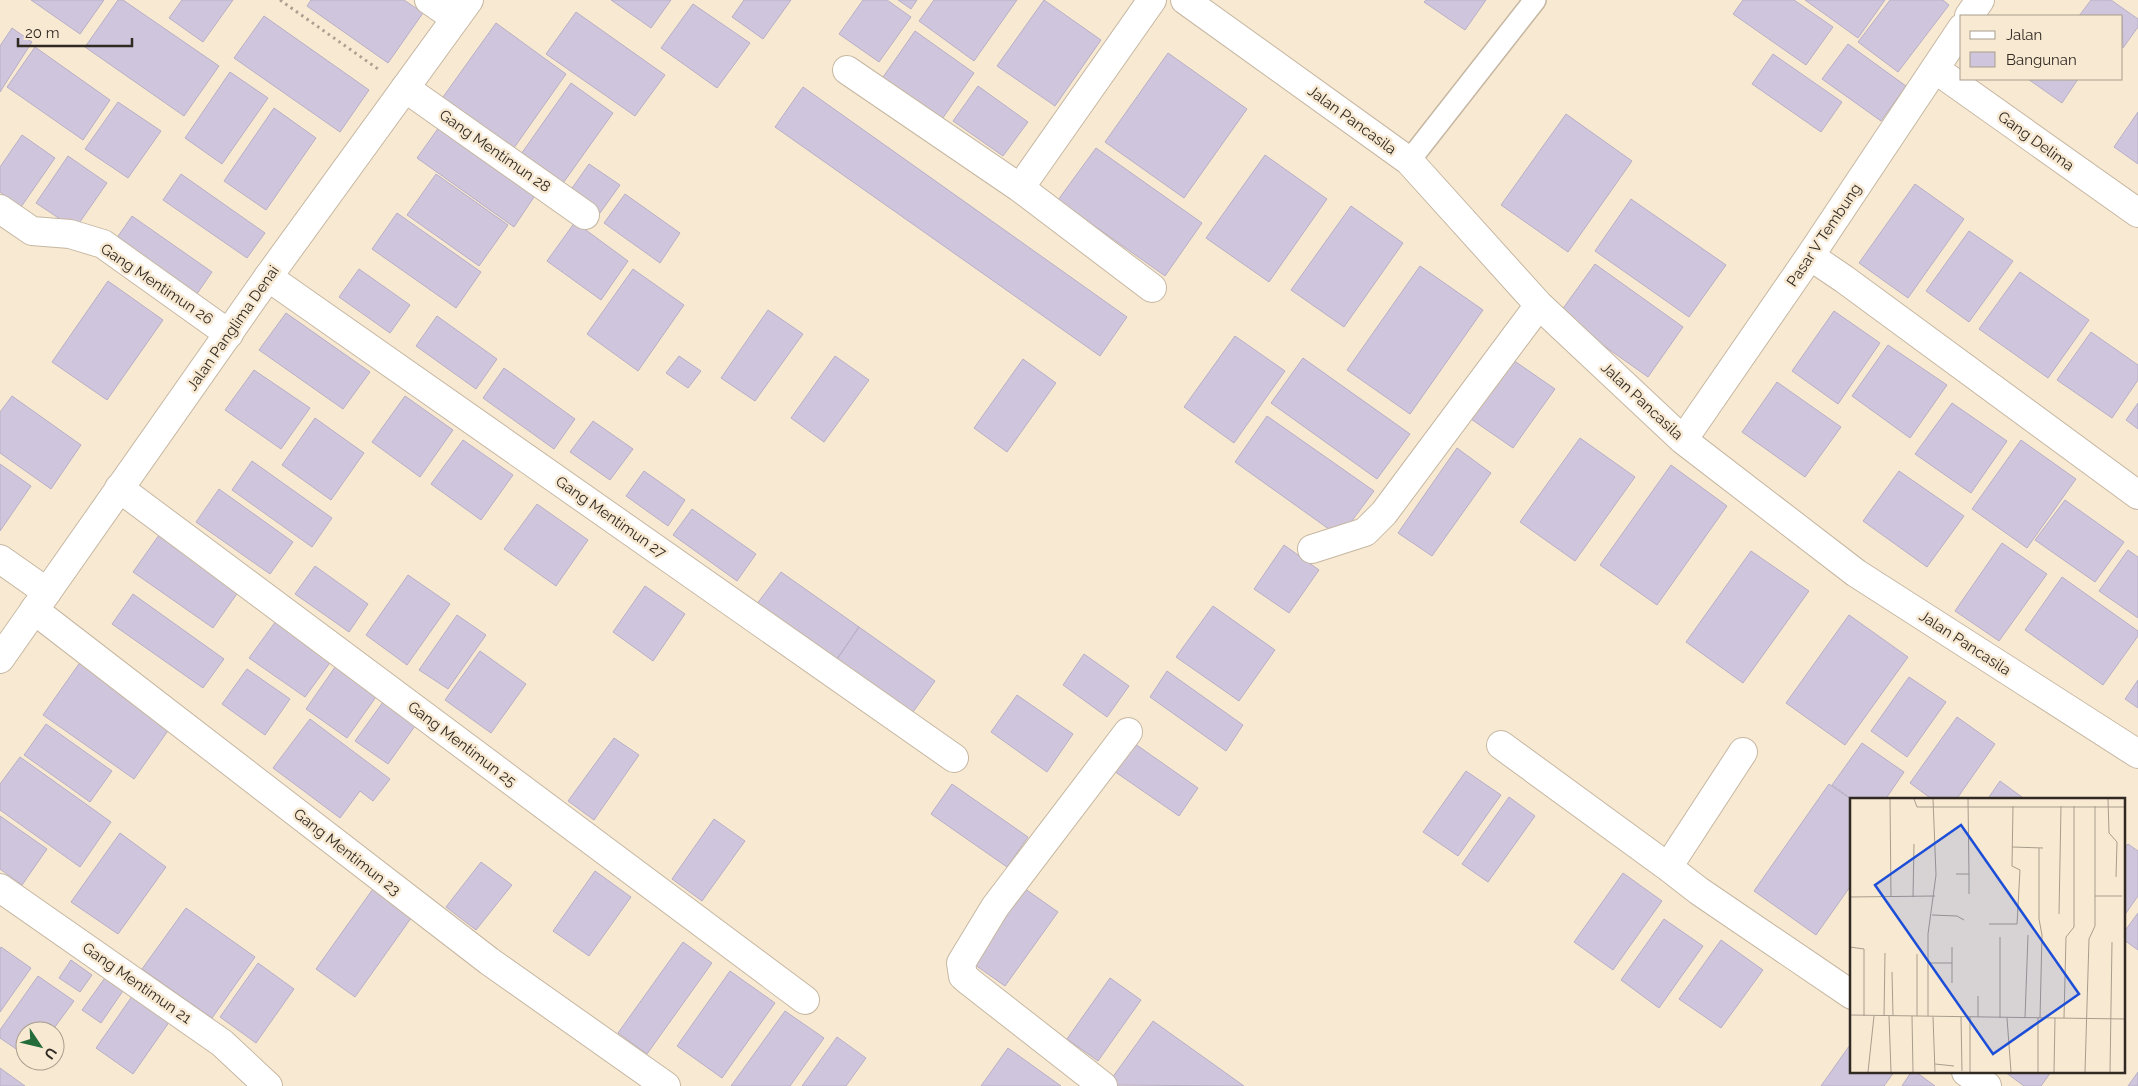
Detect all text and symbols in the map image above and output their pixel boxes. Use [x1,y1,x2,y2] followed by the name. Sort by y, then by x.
[18,15,131,47] scale bar
[1960,15,2123,80] legend
[25,24,60,42] text: 20 m
[2006,26,2042,44] text: Jalan
[2006,51,2077,69] text: Bangunan
[1304,82,1400,158] street label: Jalan Pancasila
[436,106,554,196] street label: Gang Mentimun 28
[1994,107,2078,175] street label: Gang Delima
[1783,180,1865,290] street label: Pasar V Tembung
[97,240,217,328] street label: Gang Mentimun 26
[183,262,283,394] street label: Jalan Panglima Denai
[1597,358,1687,444] street label: Jalan Pancasila
[552,472,670,562] street label: Gang Mentimun 27
[1916,607,2014,679] street label: Jalan Pancasila
[404,697,520,791] street label: Gang Mentimun 25
[1850,798,2126,1074] inset map
[290,805,404,899] street label: Gang Mentimun 23
[79,939,195,1028] street label: Gang Mentimun 21
[15,1021,65,1071] north arrow
[41,1045,60,1062] text: U

